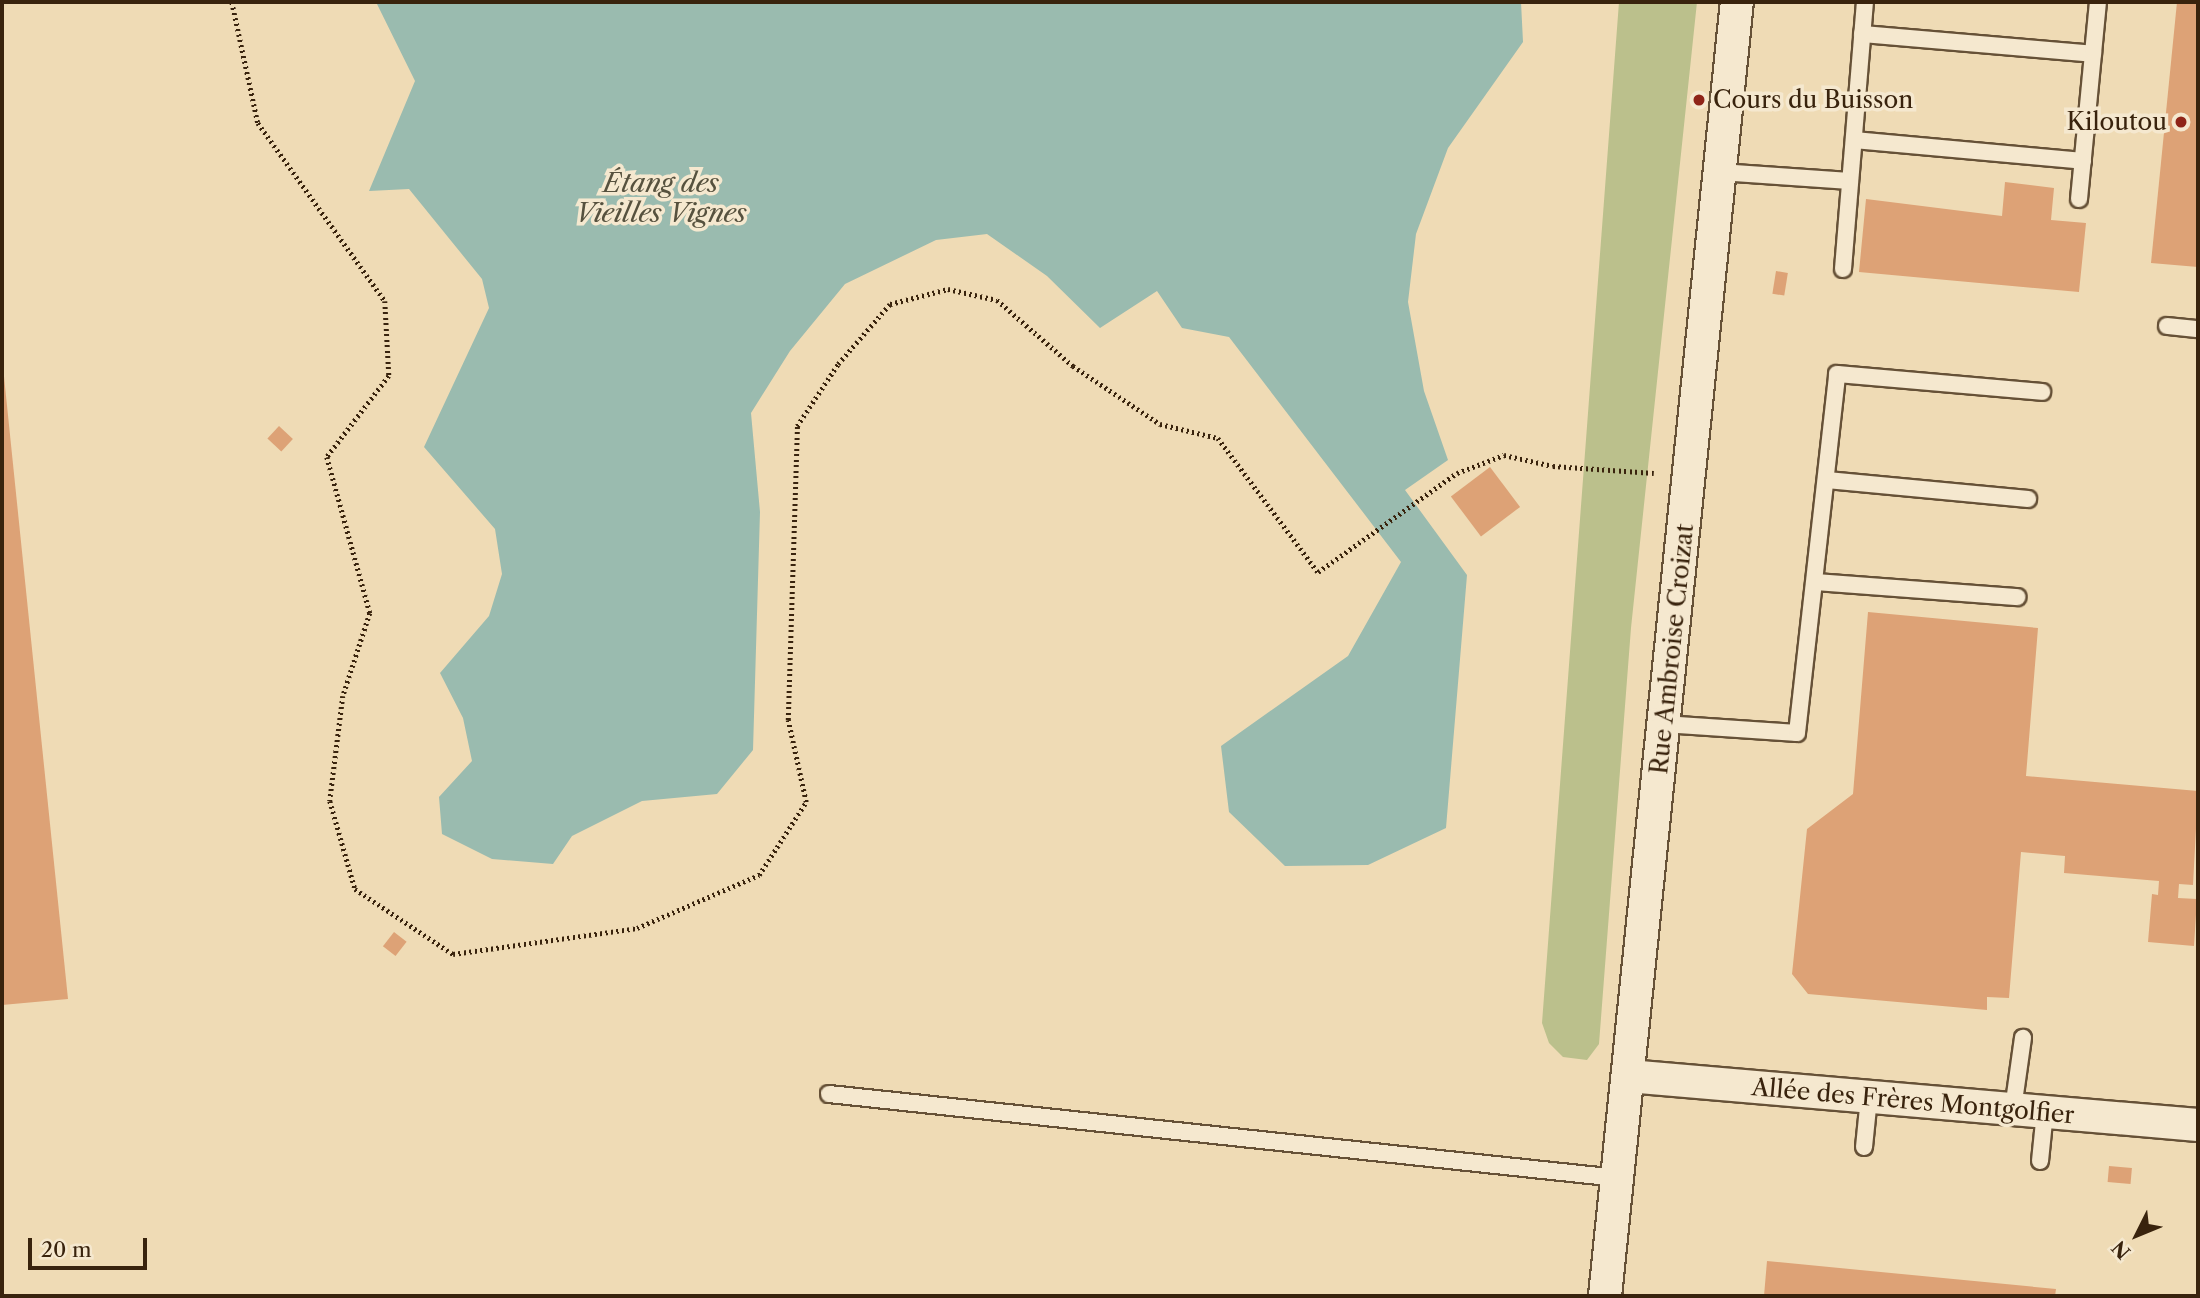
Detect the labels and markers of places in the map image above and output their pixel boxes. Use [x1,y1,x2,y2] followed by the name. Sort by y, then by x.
[1713,86,1913,114] place label: Cours du Buisson
[1691,92,1707,108] marker: Cours du Buisson
[2066,108,2167,136] place label: Kiloutou
[2173,114,2189,130] marker: Kiloutou

